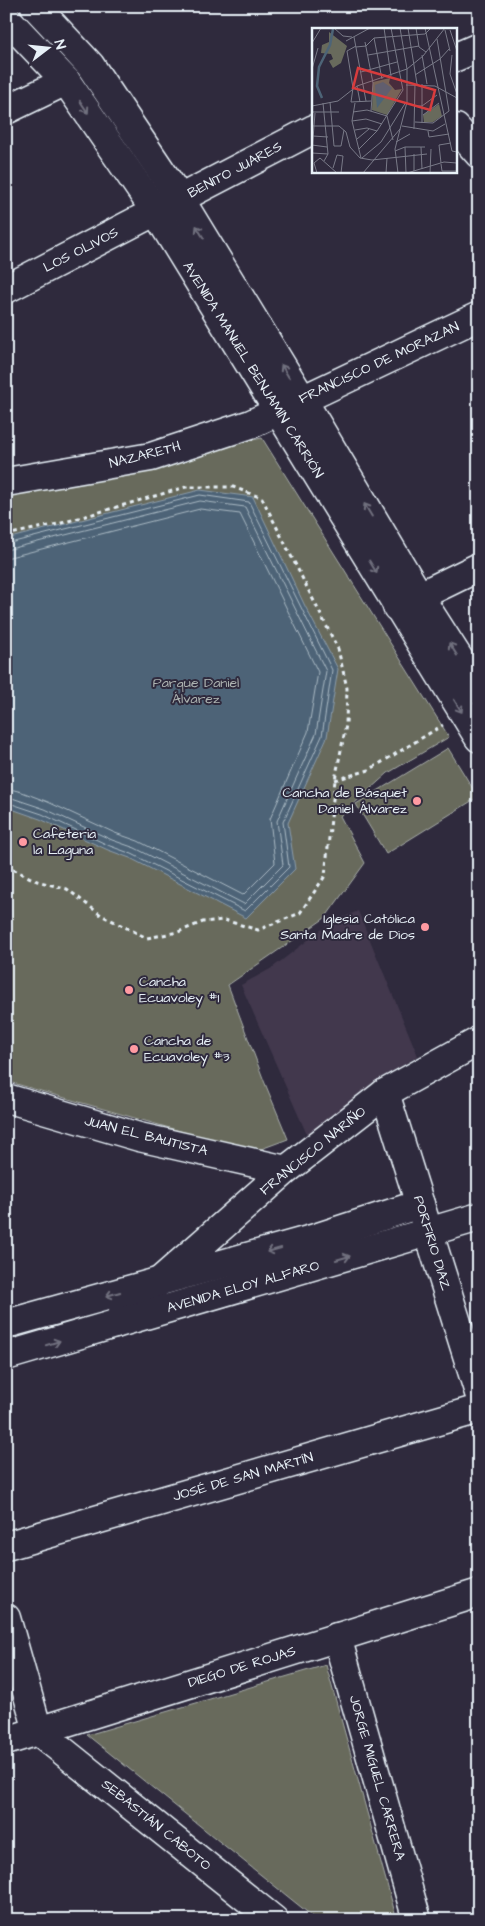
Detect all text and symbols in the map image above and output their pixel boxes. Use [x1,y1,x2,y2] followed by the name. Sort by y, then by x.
[22,22,72,72] north arrow
[312,28,458,172] inset map
[49,38,70,52] text: N
[79,100,89,114] one-way arrow
[184,137,286,203] street label: BENITO JUARES
[40,222,122,278] street label: LOS OLIVOS
[194,226,204,240] one-way arrow
[178,258,328,482] street label: AVENIDA MANUEL BENJAMÍN CARRIÓN
[295,317,463,409] street label: FRANCISCO DE MORAZAN
[279,364,289,378] one-way arrow
[107,436,183,474] street label: NAZARETH
[363,503,373,518] one-way arrow
[369,559,379,573] one-way arrow
[447,642,457,656] one-way arrow
[153,673,239,709] park label: Parque Daniel Álvarez
[453,698,463,712] one-way arrow
[282,783,407,819] place label: Cancha de Básquet Daniel Álvarez
[411,795,423,807] marker: Cancha de Básquet Daniel Álvarez
[33,824,96,860] place label: Cafeteria la Laguna
[17,836,29,848] marker: Cafeteria la Laguna
[280,909,415,945] place label: Iglesia Católica Santa Madre de Dios
[419,921,431,933] marker: Iglesia Católica Santa Madre de Dios
[139,972,220,1008] place label: Cancha Ecuavoley #1
[123,984,135,996] marker: Cancha Ecuavoley #1
[144,1031,230,1067] place label: Cancha de Ecuavoley #3
[128,1043,140,1055] marker: Cancha de Ecuavoley #3
[256,1102,370,1200] street label: FRANCISCO NARIÑO
[82,1111,210,1161] street label: JUAN EL BAUTISTA
[408,1193,456,1293] street label: PORFIRIO DIAZ
[266,1245,282,1255] one-way arrow
[335,1252,351,1262] one-way arrow
[164,1256,322,1318] street label: AVENIDA ELOY ALFARO
[106,1290,122,1299] one-way arrow
[45,1337,61,1347] one-way arrow
[170,1447,316,1507] street label: JOSÉ DE SAN MARTÍN
[186,1641,298,1693] street label: DIEGO DE ROJAS
[344,1693,410,1863] street label: JORGE MIGUEL CARRERA
[97,1775,215,1875] street label: SEBASTIÁN CABOTO

